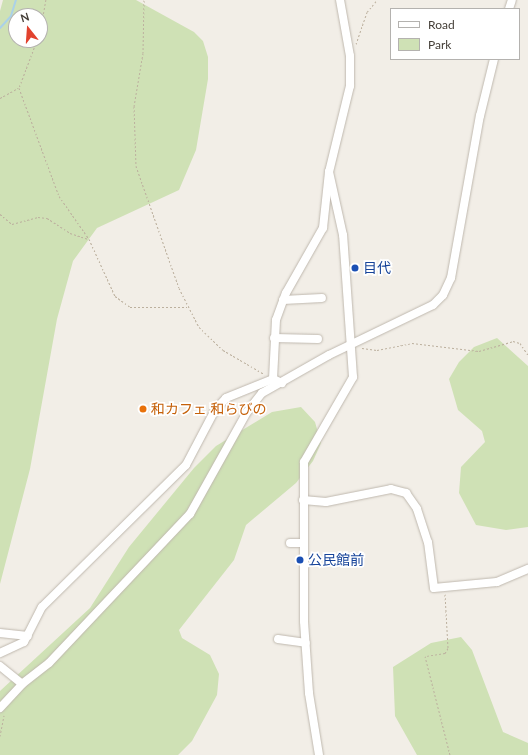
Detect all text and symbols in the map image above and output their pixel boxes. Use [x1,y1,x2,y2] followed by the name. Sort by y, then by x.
[8,8,48,48] north arrow
[390,8,520,60] legend
[19,10,31,24] text: N
[428,17,455,32] text: Road
[428,37,451,52] text: Park
[363,260,391,276] place label: 目代
[350,263,360,273] marker: 目代
[151,401,267,417] place label: 和カフェ 和らびの
[138,404,148,414] marker: 和カフェ 和らびの
[308,552,364,568] place label: 公民館前
[295,555,305,565] marker: 公民館前

